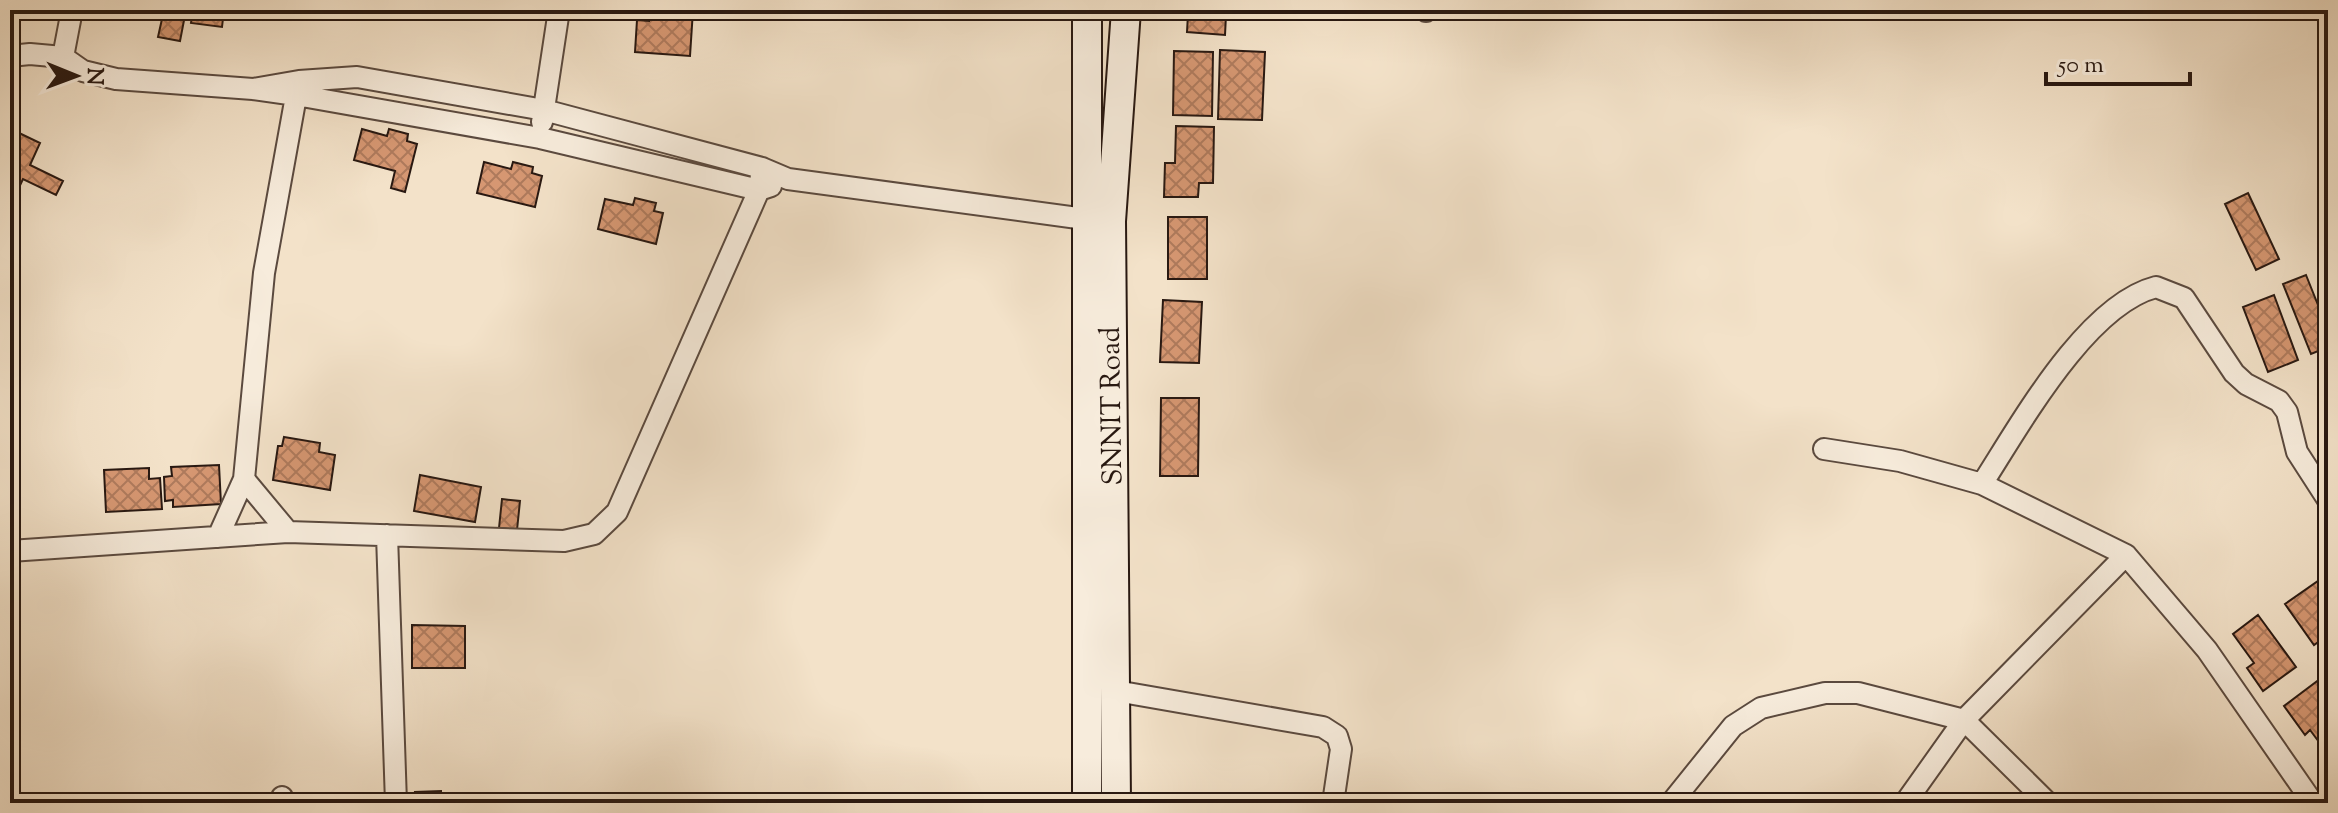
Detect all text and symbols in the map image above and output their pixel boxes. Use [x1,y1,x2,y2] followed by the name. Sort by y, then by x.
[36,36,116,116] north arrow
[2046,36,2190,86] scale bar
[2056,49,2104,83] text: 50 m
[77,67,109,86] text: N
[1092,326,1134,486] street label: SNNIT Road

